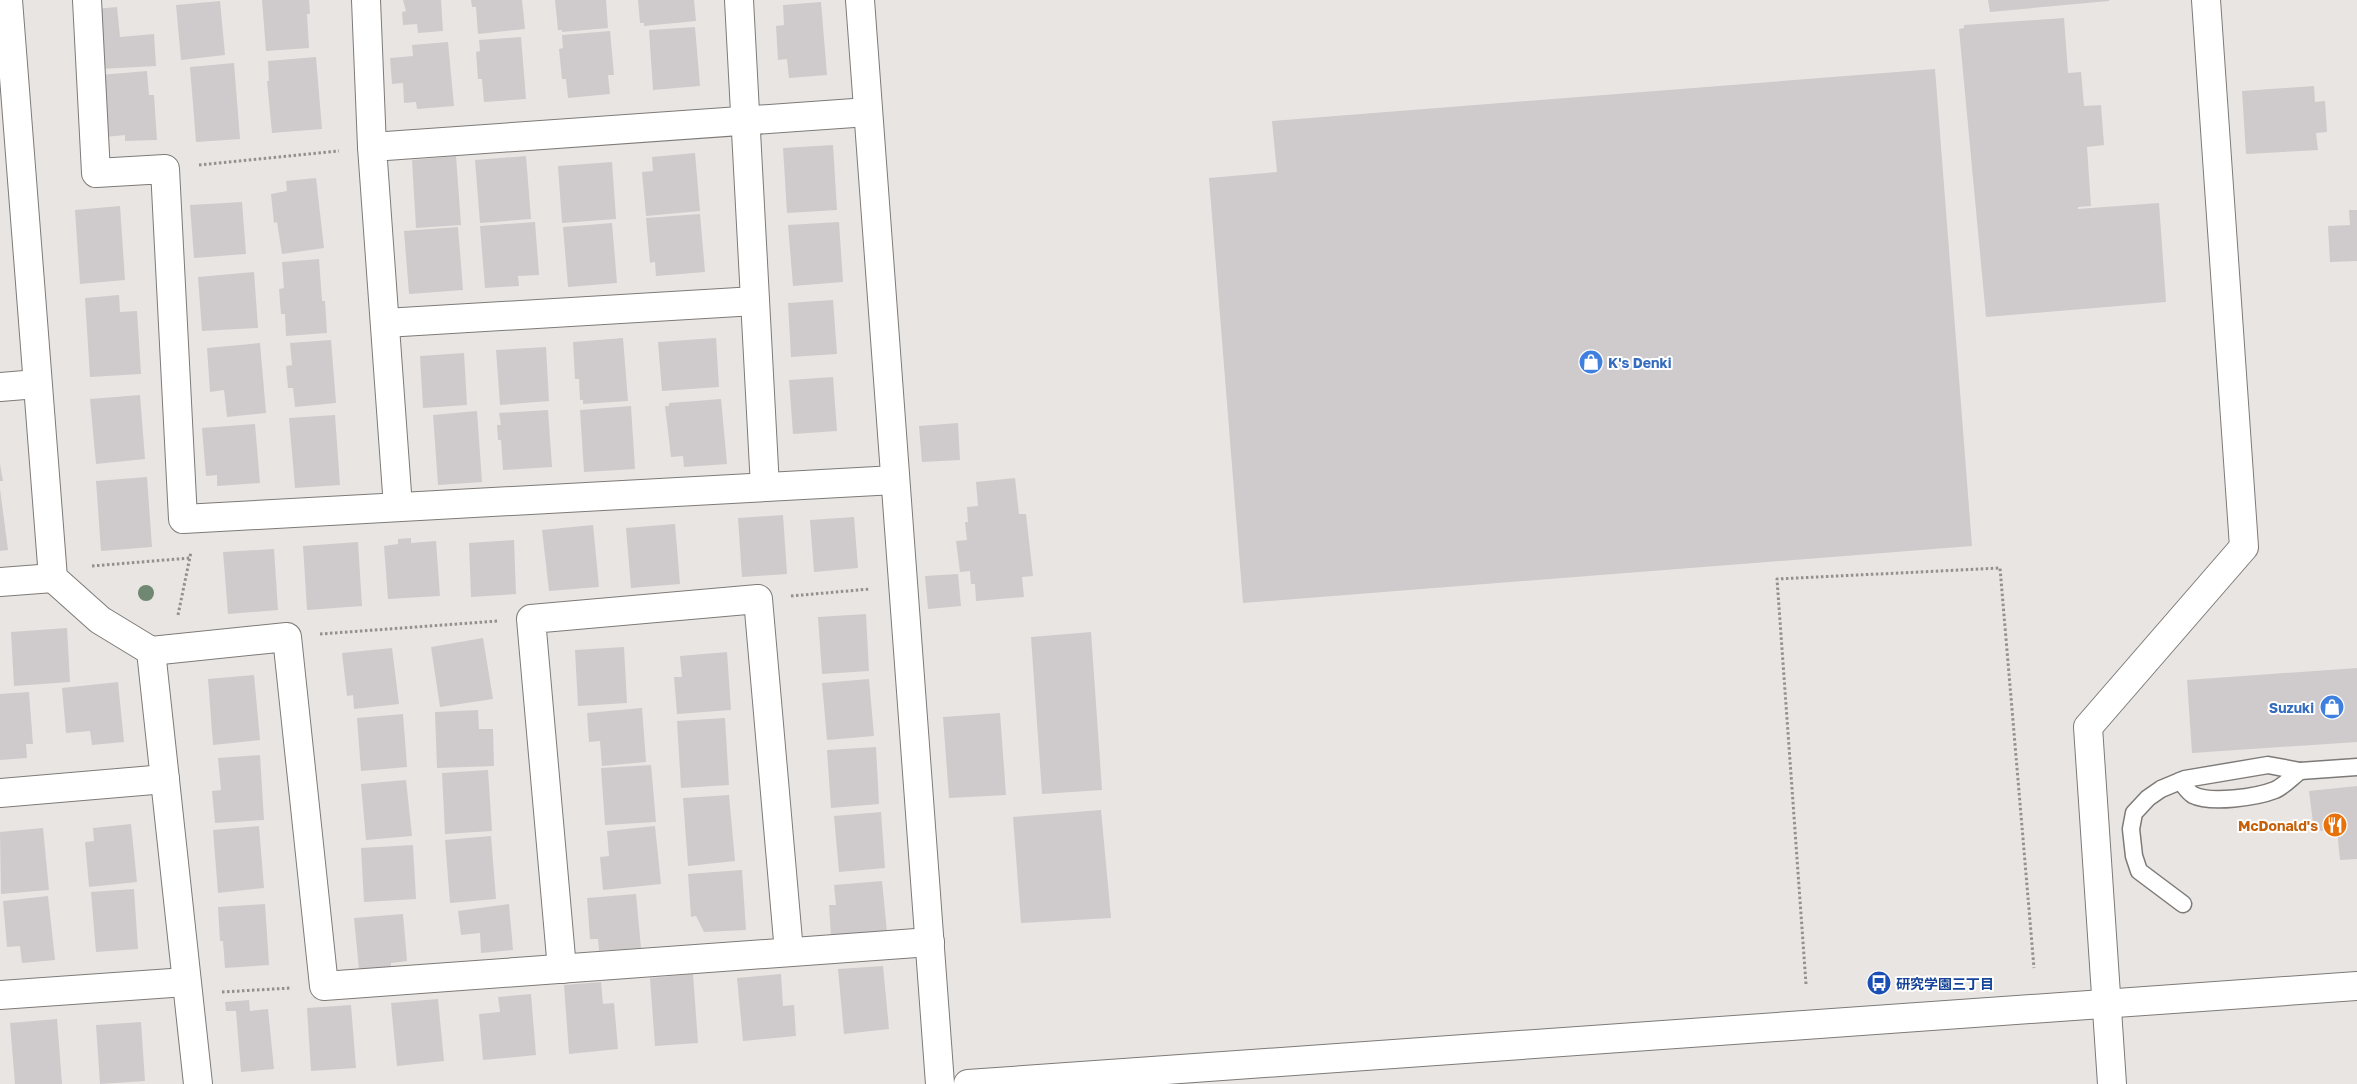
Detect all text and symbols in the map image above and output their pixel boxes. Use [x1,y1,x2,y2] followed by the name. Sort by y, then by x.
[1578,349,1604,375] shop icon: K's Denki
[1608,354,1672,371] place label: K's Denki
[2319,694,2345,720] shop icon: Suzuki
[2269,699,2314,716] place label: Suzuki
[2322,812,2348,838] restaurant icon: McDonald's
[2238,817,2318,834] place label: McDonald's
[1866,970,1892,996] bus stop icon: 研究学園三丁目
[1896,975,1994,992] place label: 研究学園三丁目

